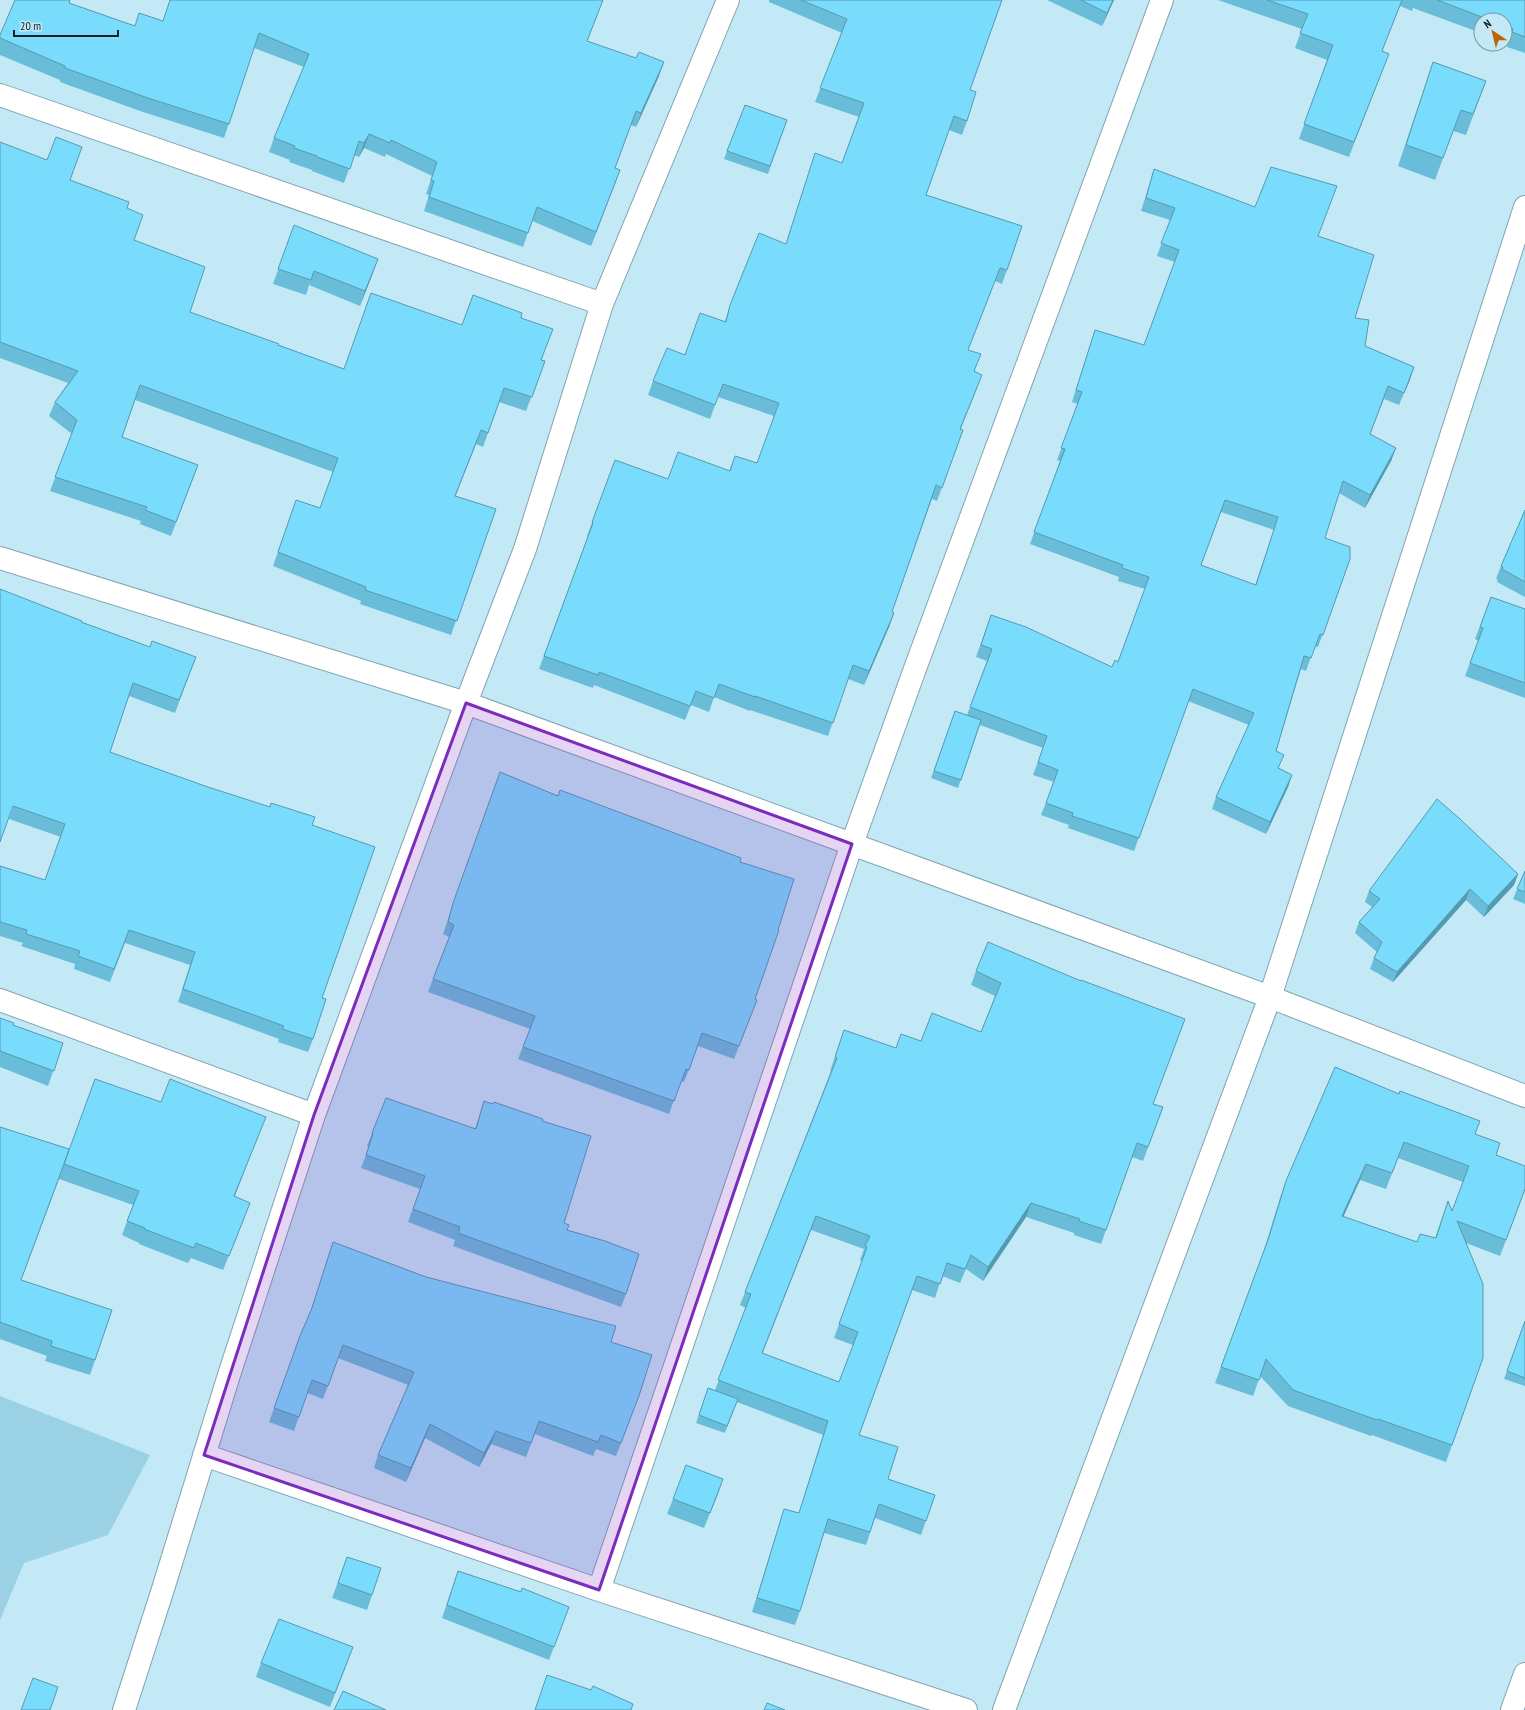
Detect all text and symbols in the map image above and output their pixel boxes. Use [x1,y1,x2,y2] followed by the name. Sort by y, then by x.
[14,12,118,38] scale bar
[1473,12,1513,52] north arrow
[1481,16,1494,31] text: N
[20,18,41,33] text: 20 m

